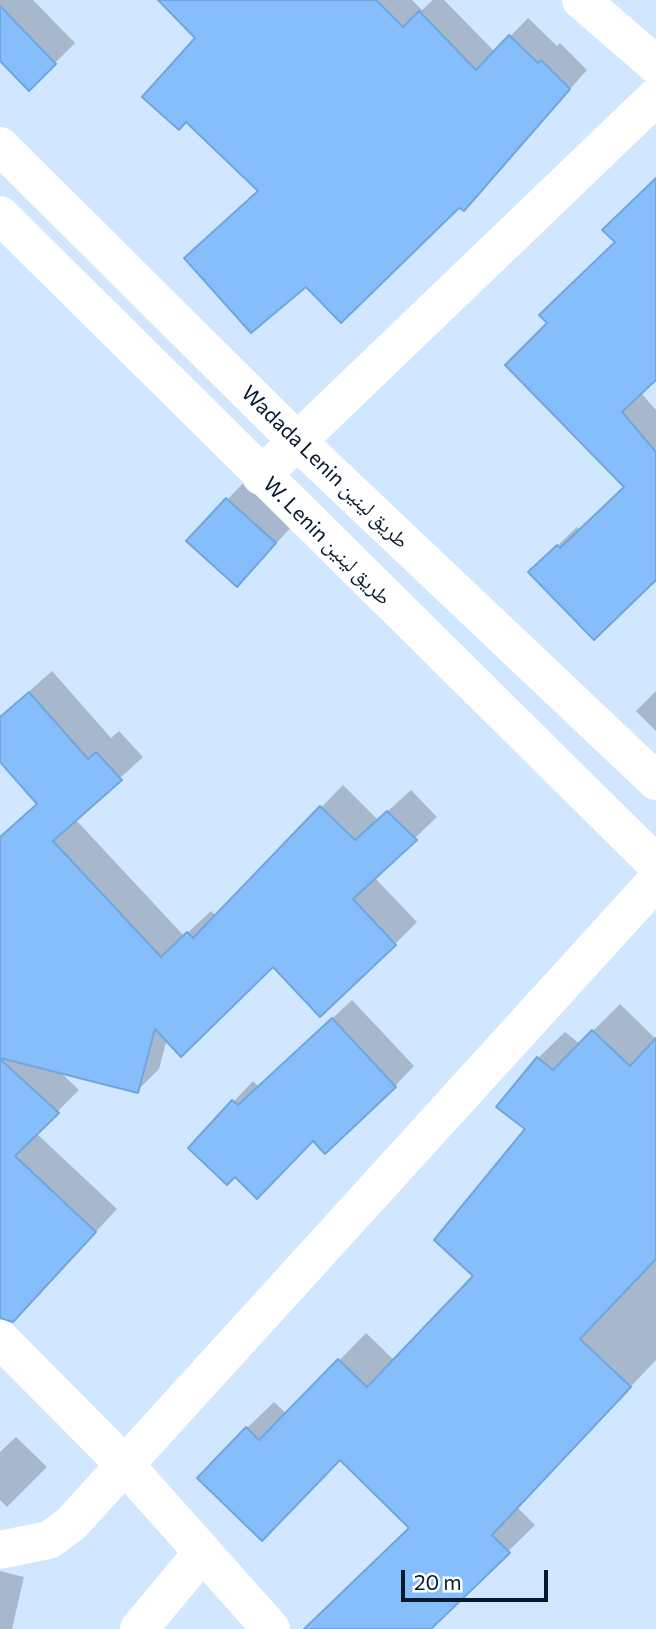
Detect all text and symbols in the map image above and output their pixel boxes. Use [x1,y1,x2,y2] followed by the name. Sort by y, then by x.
[236,380,414,554] street label: Wadada Lenin طريق لينين
[258,472,396,610] street label: W. Lenin طريق لينين
[404,1556,551,1600] scale bar
[414,1569,462,1594] text: 20 m

